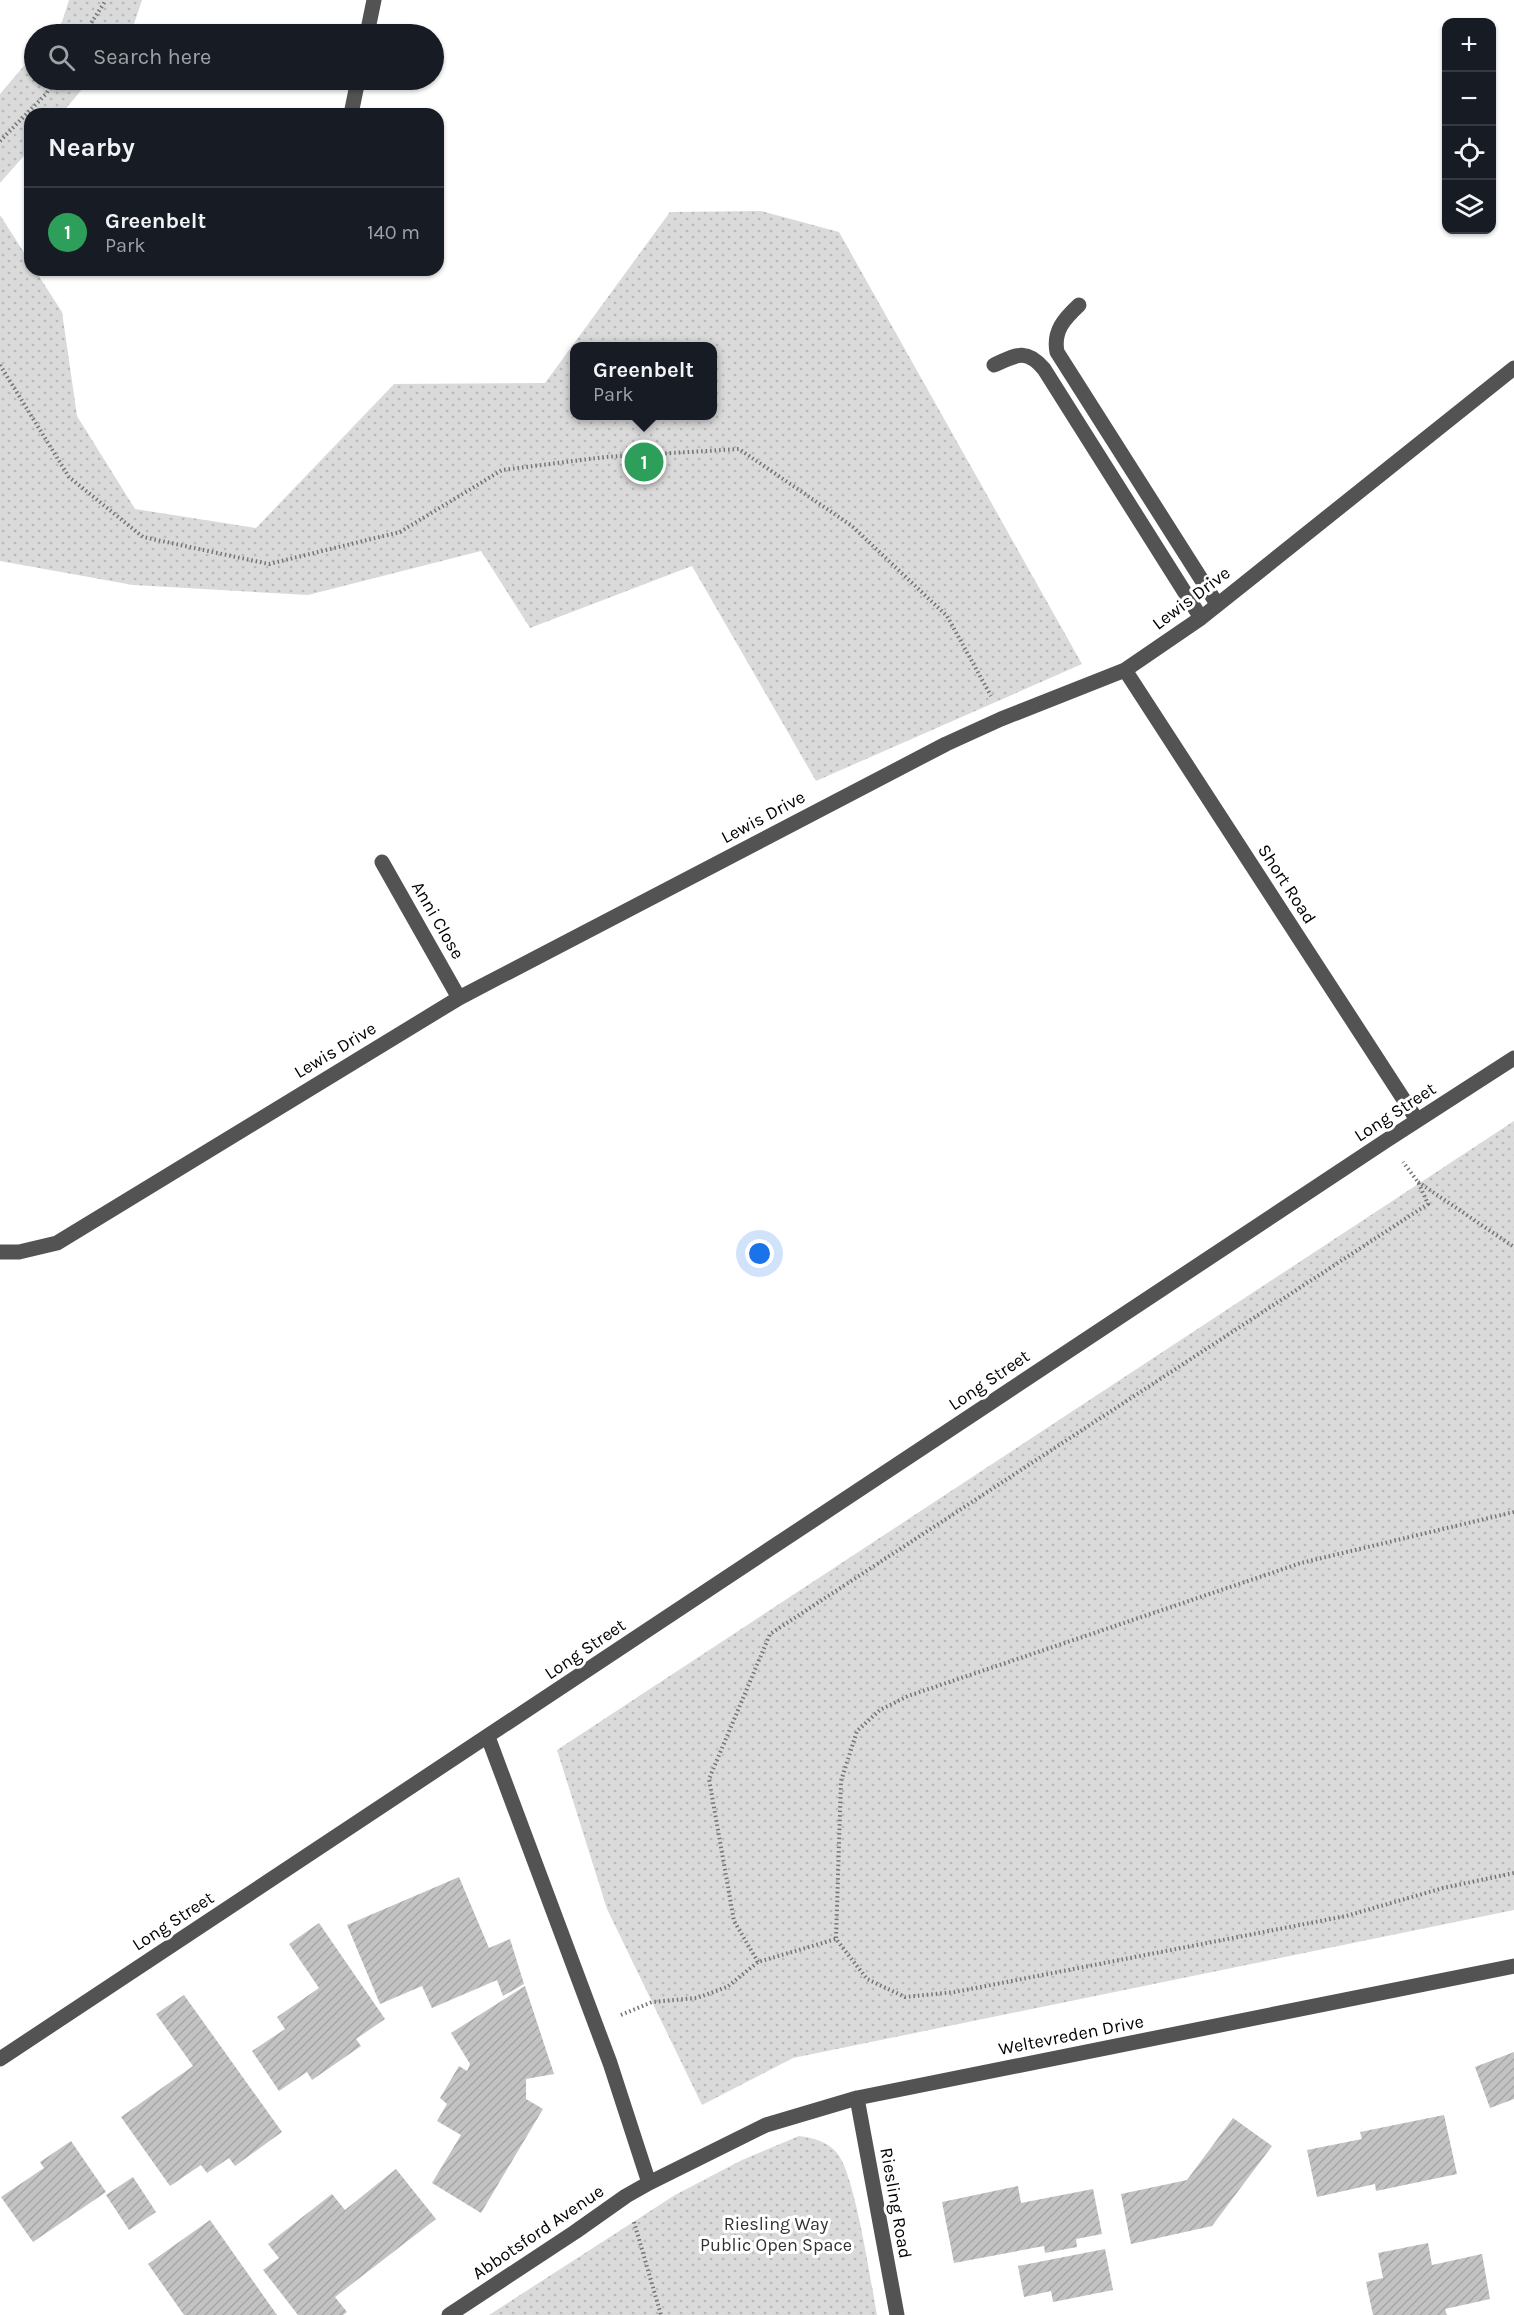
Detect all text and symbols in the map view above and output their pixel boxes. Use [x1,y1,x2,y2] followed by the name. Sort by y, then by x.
[1442,18,1496,234] map controls
[1442,18,1496,72] button: +
[24,24,444,90] search box
[45,41,78,74] icon: search
[93,44,211,70] text: Search here
[1442,72,1496,126] button: −
[1442,126,1496,180] button: locate
[48,132,135,163] text: Nearby
[1442,180,1496,234] button: layers
[105,208,206,234] text: Greenbelt
[64,221,71,244] text: 1
[367,221,420,244] text: 140 m
[105,234,146,257] text: Park
[570,342,717,420] popup
[593,357,694,383] text: Greenbelt
[593,383,634,406] text: Park
[624,440,664,484] pin: 1
[1148,562,1234,634] street label: Lewis Drive
[717,786,809,848] street label: Lewis Drive
[1253,840,1321,928] street label: Short Road
[407,877,469,963] street label: Anni Close
[290,1017,380,1083] street label: Lewis Drive
[1350,1077,1440,1147] street label: Long Street
[745,1239,774,1268] your location
[944,1345,1034,1415] street label: Long Street
[540,1614,630,1684] street label: Long Street
[128,1886,218,1956] street label: Long Street
[996,2010,1146,2060] street label: Weltevreden Drive
[875,2146,917,2260] street label: Riesling Road
[468,2180,608,2284] street label: Abbotsford Avenue
[700,2213,852,2256] park label: Riesling Way Public Open Space

